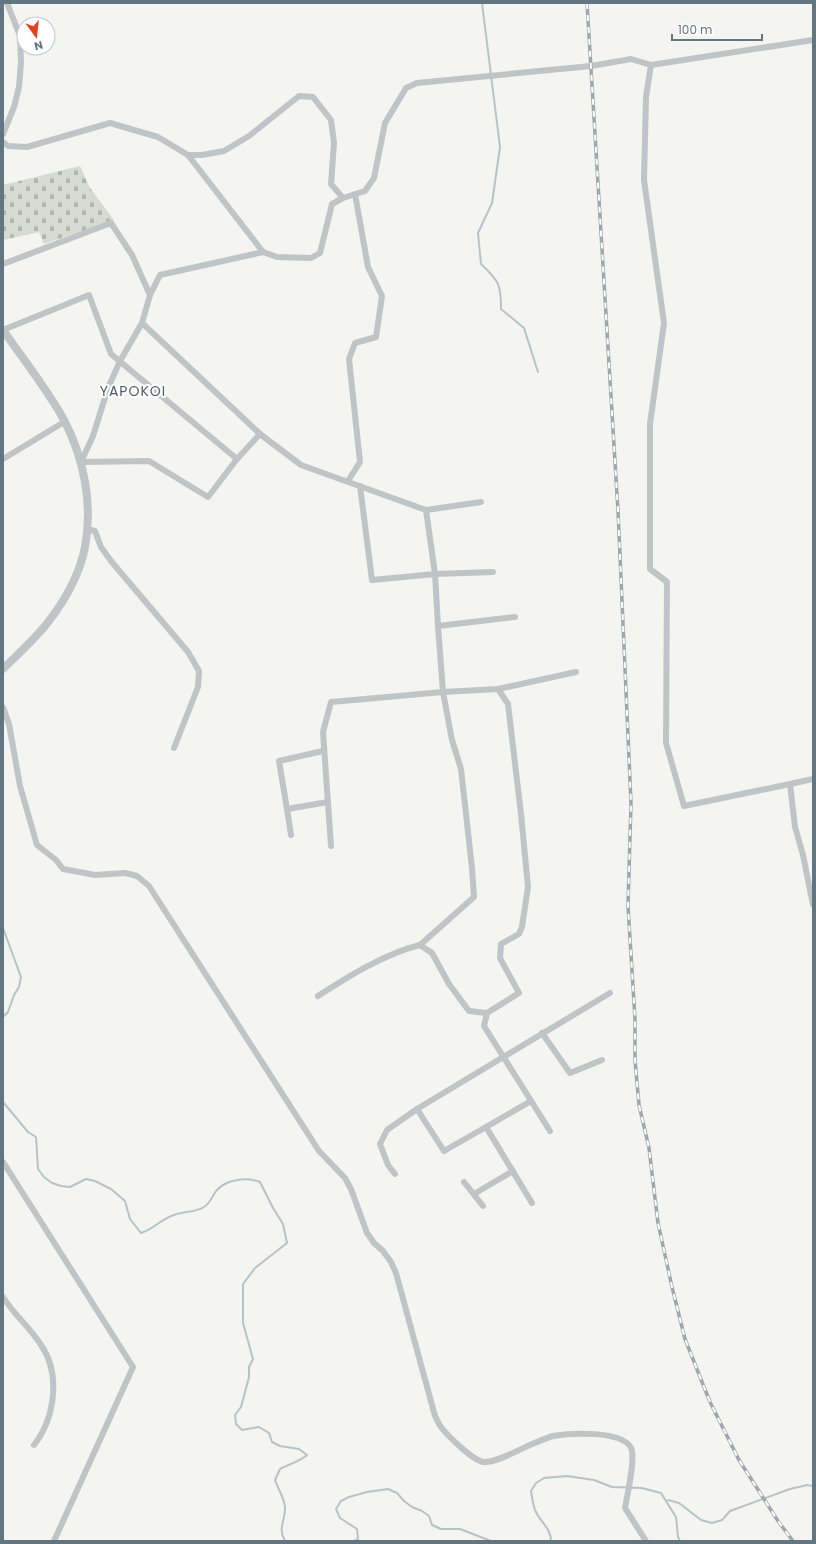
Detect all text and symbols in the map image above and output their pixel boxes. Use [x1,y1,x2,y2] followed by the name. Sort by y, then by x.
[16,16,56,56] north arrow
[672,16,762,42] scale bar
[678,21,712,38] text: 100 m
[33,37,45,54] text: N
[100,381,166,401] district label: YAPOKOI

